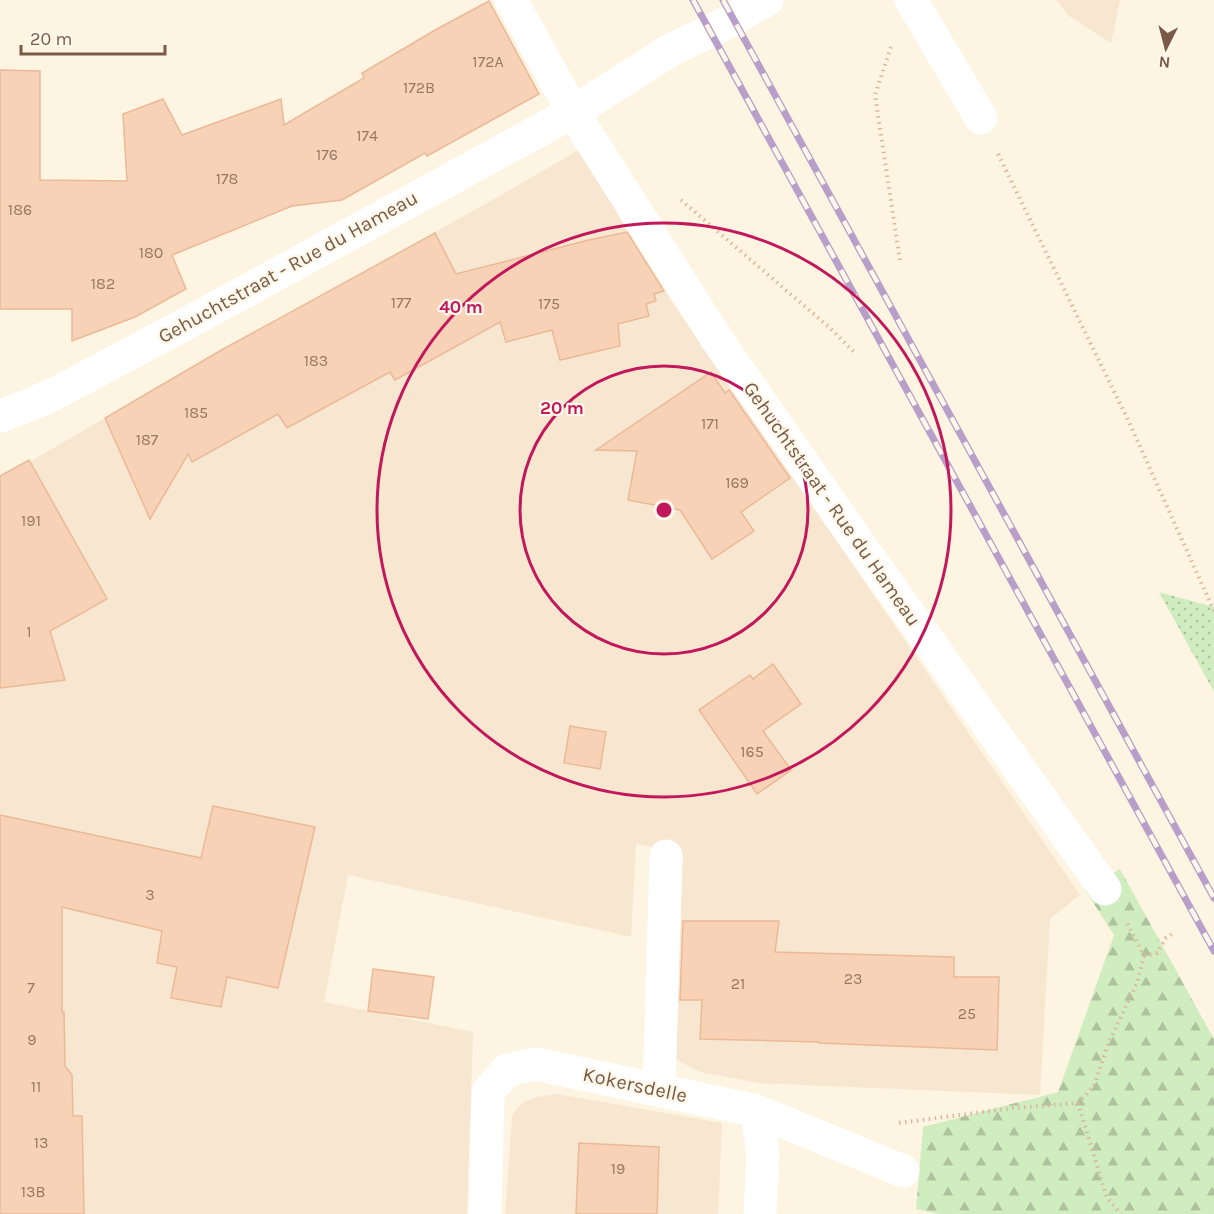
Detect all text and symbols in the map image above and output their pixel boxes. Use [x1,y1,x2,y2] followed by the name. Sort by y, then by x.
[21,18,165,56] scale bar
[1136,18,1196,78] north arrow
[30,28,72,50] text: 20 m
[472,52,504,71] house number: 172A
[1158,52,1171,72] text: N
[403,78,435,97] house number: 172B
[356,126,378,145] house number: 174
[316,145,338,164] house number: 176
[216,169,238,188] house number: 178
[154,186,422,348] street label: Gehuchtstraat - Rue du Hameau
[8,200,32,219] house number: 186
[139,243,163,262] house number: 180
[91,274,115,293] house number: 182
[391,293,412,312] house number: 177
[538,294,560,313] house number: 175
[439,296,483,318] text: 40 m
[304,351,328,370] house number: 183
[739,377,925,631] street label: Gehuchtstraat - Rue du Hameau
[540,397,584,419] text: 20 m
[184,403,208,422] house number: 185
[701,414,719,433] house number: 171
[136,430,159,449] house number: 187
[725,473,749,492] house number: 169
[654,500,674,520] centre of rings
[21,511,41,530] house number: 191
[26,622,32,641] house number: 1
[740,742,764,761] house number: 165
[145,885,155,904] house number: 3
[844,969,862,988] house number: 23
[731,974,745,993] house number: 21
[27,978,35,997] house number: 7
[958,1004,976,1023] house number: 25
[27,1030,37,1049] house number: 9
[581,1063,689,1107] street label: Kokersdelle
[31,1077,41,1096] house number: 11
[34,1133,48,1152] house number: 13
[611,1159,625,1178] house number: 19
[21,1182,45,1201] house number: 13B

